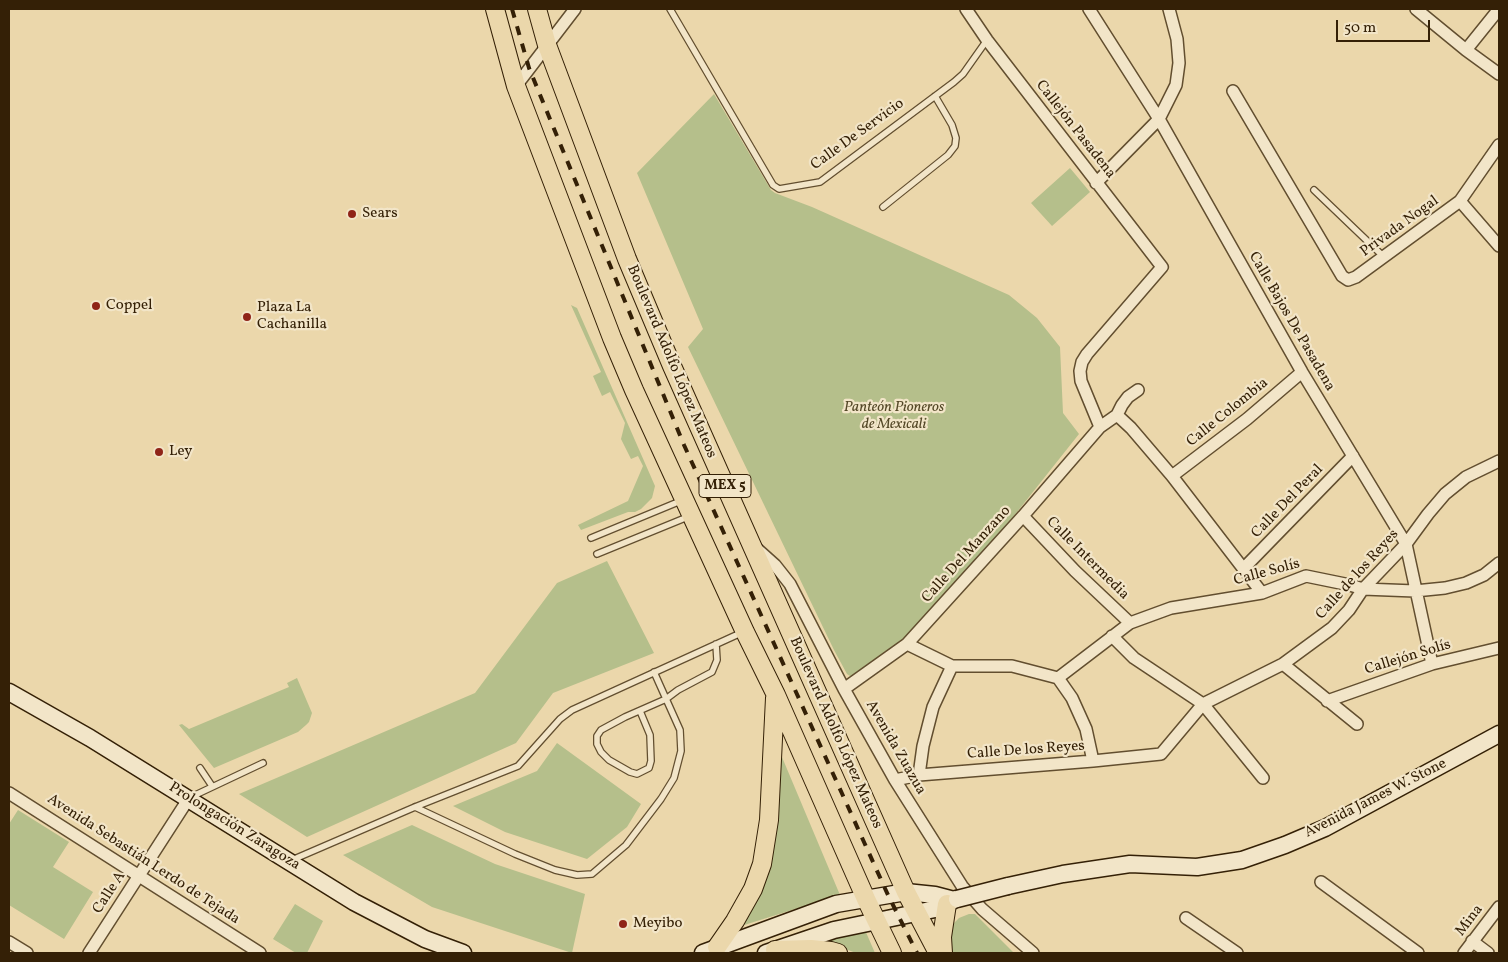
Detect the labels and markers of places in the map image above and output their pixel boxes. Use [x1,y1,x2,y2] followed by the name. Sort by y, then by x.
[362,205,398,223] place label: Sears
[346,208,358,220] marker: Sears
[106,297,153,315] place label: Coppel
[257,299,327,334] place label: Plaza La Cachanilla
[90,300,102,312] marker: Coppel
[241,311,253,323] marker: Plaza La Cachanilla
[169,443,192,461] place label: Ley
[153,446,165,458] marker: Ley
[633,915,682,933] place label: Meyibo
[617,918,629,930] marker: Meyibo

